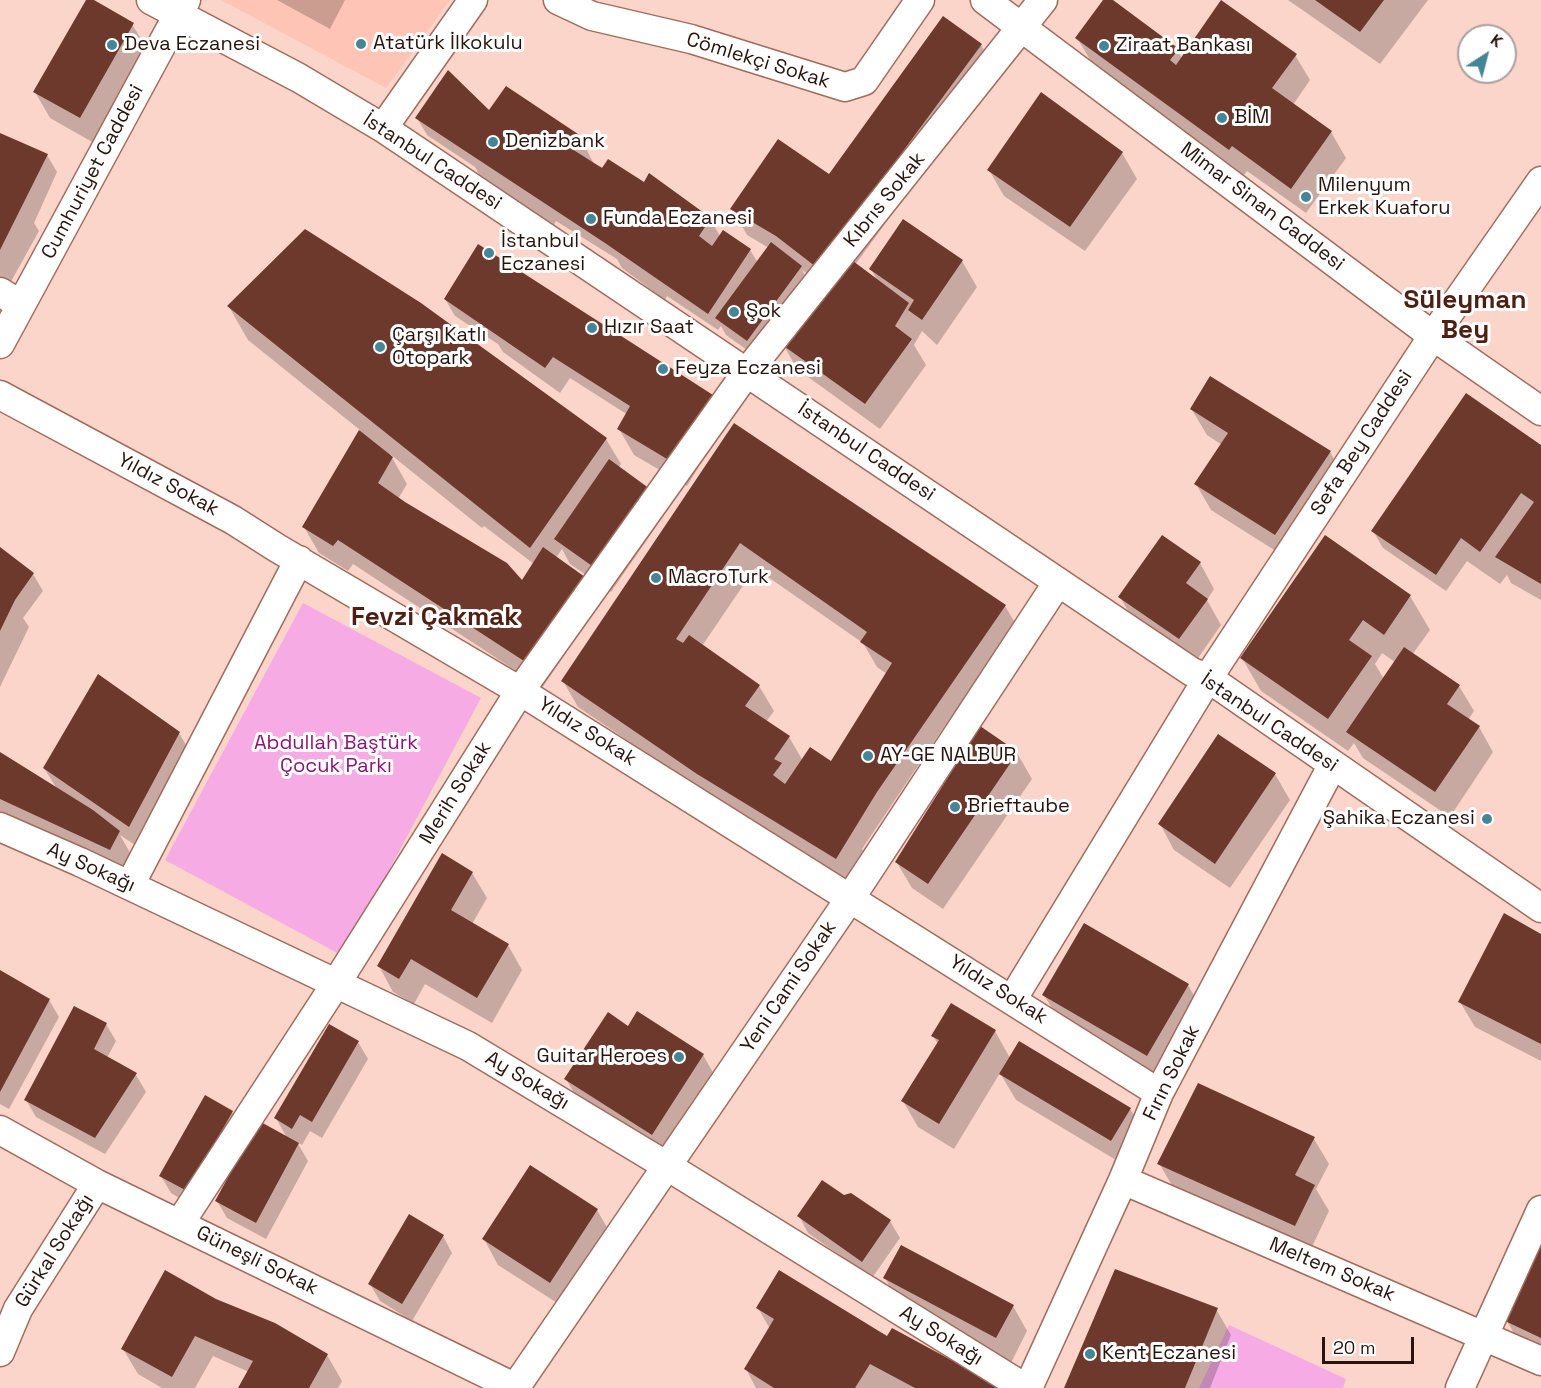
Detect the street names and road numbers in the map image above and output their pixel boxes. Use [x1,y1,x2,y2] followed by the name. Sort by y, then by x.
[683,28,833,94] street label: Cömlekçi Sokak
[37,81,149,263] street label: Cumhuriyet Caddesi
[358,108,506,216] street label: İstanbul Caddesi
[1175,138,1349,276] street label: Mimar Sinan Caddesi
[839,148,931,252] street label: Kıbrıs Sokak
[1306,366,1418,520] street label: Sefa Bey Caddesi
[793,397,939,507] street label: İstanbul Caddesi
[113,448,223,522] street label: Yıldız Sokak
[1196,668,1342,778] street label: İstanbul Caddesi
[533,692,641,772] street label: Yıldız Sokak
[415,737,497,849] street label: Merih Sokak
[43,838,139,898] street label: Ay Sokağı
[736,917,842,1057] street label: Yeni Cami Sokak
[944,950,1052,1030] street label: Yıldız Sokak
[1139,1021,1205,1125] street label: Fırın Sokak
[480,1046,574,1116] street label: Ay Sokağı
[11,1190,99,1312] street label: Gürkal Sokağı
[192,1221,322,1301] street label: Güneşli Sokak
[1265,1233,1399,1307] street label: Meltem Sokak
[895,1301,987,1371] street label: Ay Sokağı

